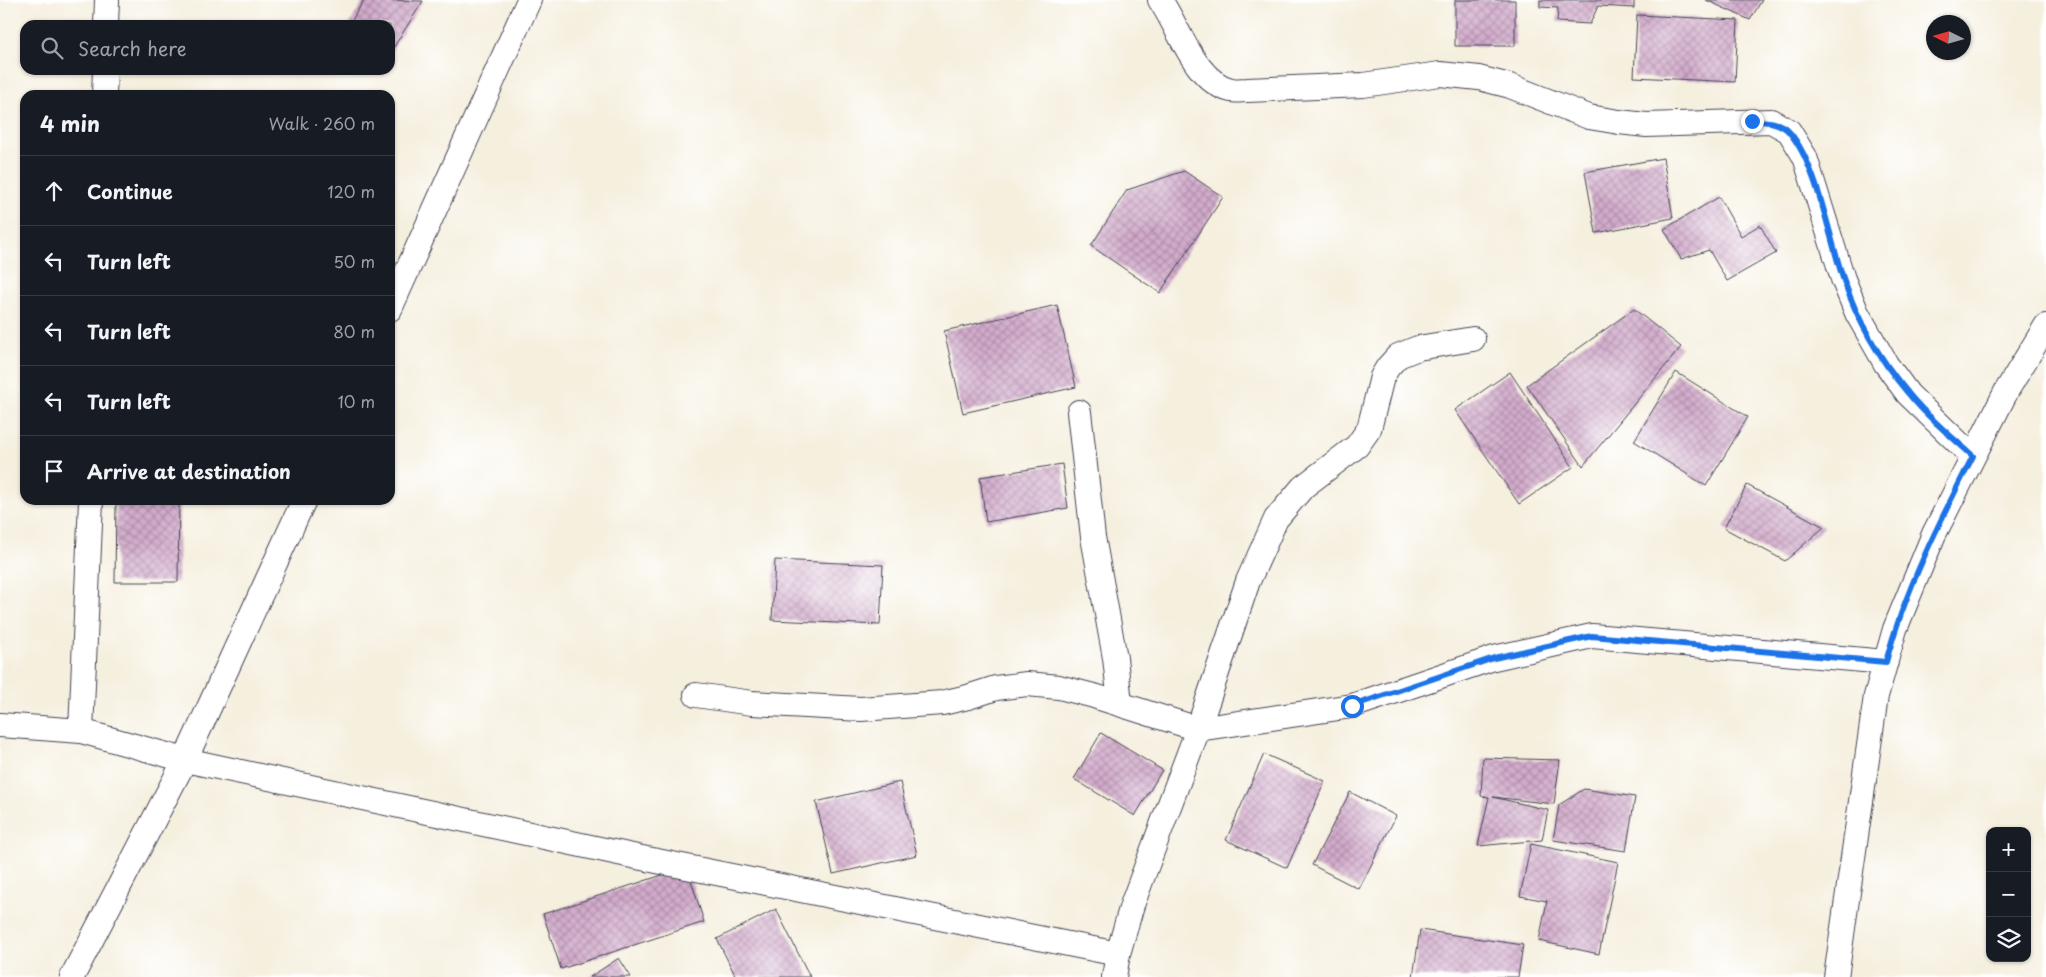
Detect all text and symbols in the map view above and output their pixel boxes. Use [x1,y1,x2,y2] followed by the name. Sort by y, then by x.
[1926,15,1971,60] north arrow
[20,20,395,75] search box
[38,34,66,62] icon: search
[78,34,187,62] text: Search here
[40,107,100,139] text: 4 min
[1741,110,1764,133] route end
[269,111,375,135] text: Walk · 260 m
[40,177,68,205] icon: ahead
[87,177,173,205] text: Continue
[328,179,375,203] text: 120 m
[40,247,68,275] icon: left
[87,247,171,275] text: Turn left
[334,249,375,273] text: 50 m
[40,317,68,345] icon: left
[87,317,171,345] text: Turn left
[333,319,375,343] text: 80 m
[40,387,68,415] icon: left
[87,387,171,415] text: Turn left
[338,389,375,413] text: 10 m
[40,457,68,485] icon: arrive
[87,457,291,485] text: Arrive at destination
[1341,695,1364,718] route start
[1986,827,2031,962] map controls
[1986,827,2031,872] button: +
[1986,872,2031,917] button: −
[1986,917,2031,962] button: layers

